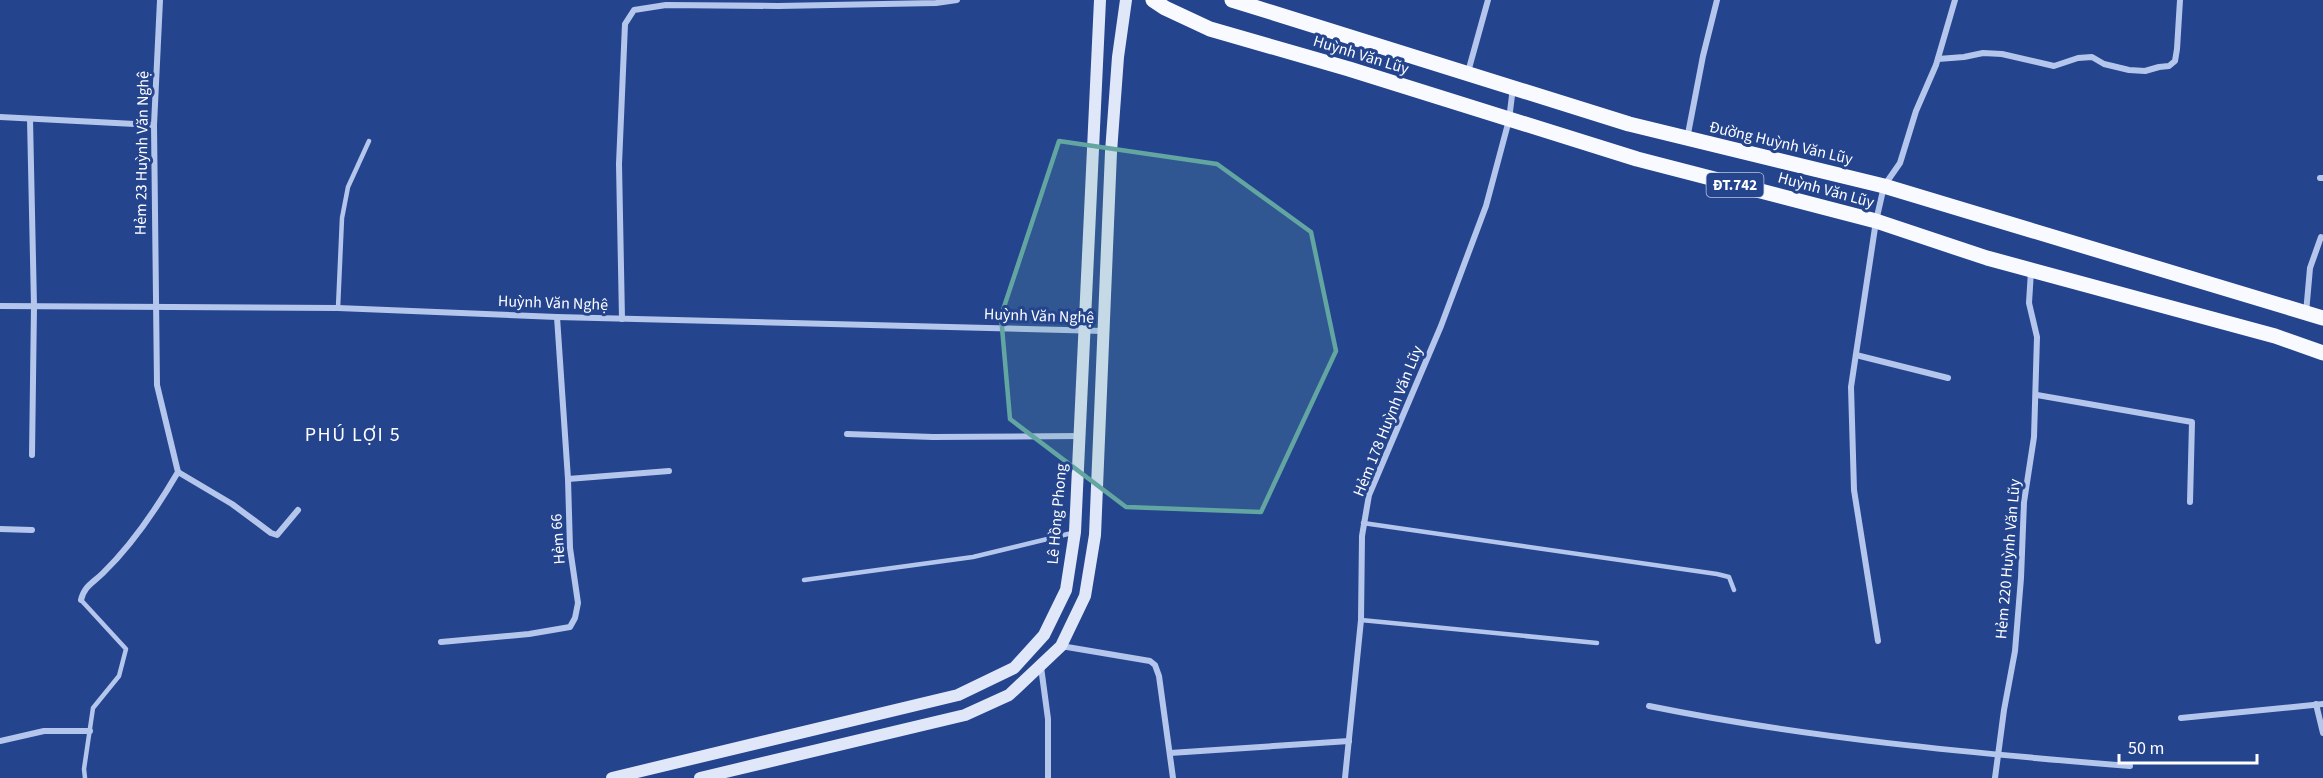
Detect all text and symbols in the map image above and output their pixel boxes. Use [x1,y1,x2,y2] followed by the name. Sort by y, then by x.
[1310,30,1412,80] street label: Huỳnh Văn Lũy
[130,71,154,235] street label: Hẻm 23 Huỳnh Văn Nghệ
[1707,116,1855,170] street label: Đường Huỳnh Văn Lũy
[1775,167,1877,214] street label: Huỳnh Văn Lũy
[1706,173,1764,197] road number: ĐT.742
[498,290,609,316] street label: Huỳnh Văn Nghệ
[984,303,1095,329] street label: Huỳnh Văn Nghệ
[1348,342,1429,500] street label: Hẻm 178 Huỳnh Văn Lũy
[305,421,401,449] district label: PHÚ LỢI 5
[1042,463,1072,565] street label: Lê Hồng Phong
[1990,477,2026,640] street label: Hẻm 220 Huỳnh Văn Lũy
[545,513,571,565] street label: Hẻm 66
[2119,727,2257,765] scale bar
[2128,736,2164,761] text: 50 m

